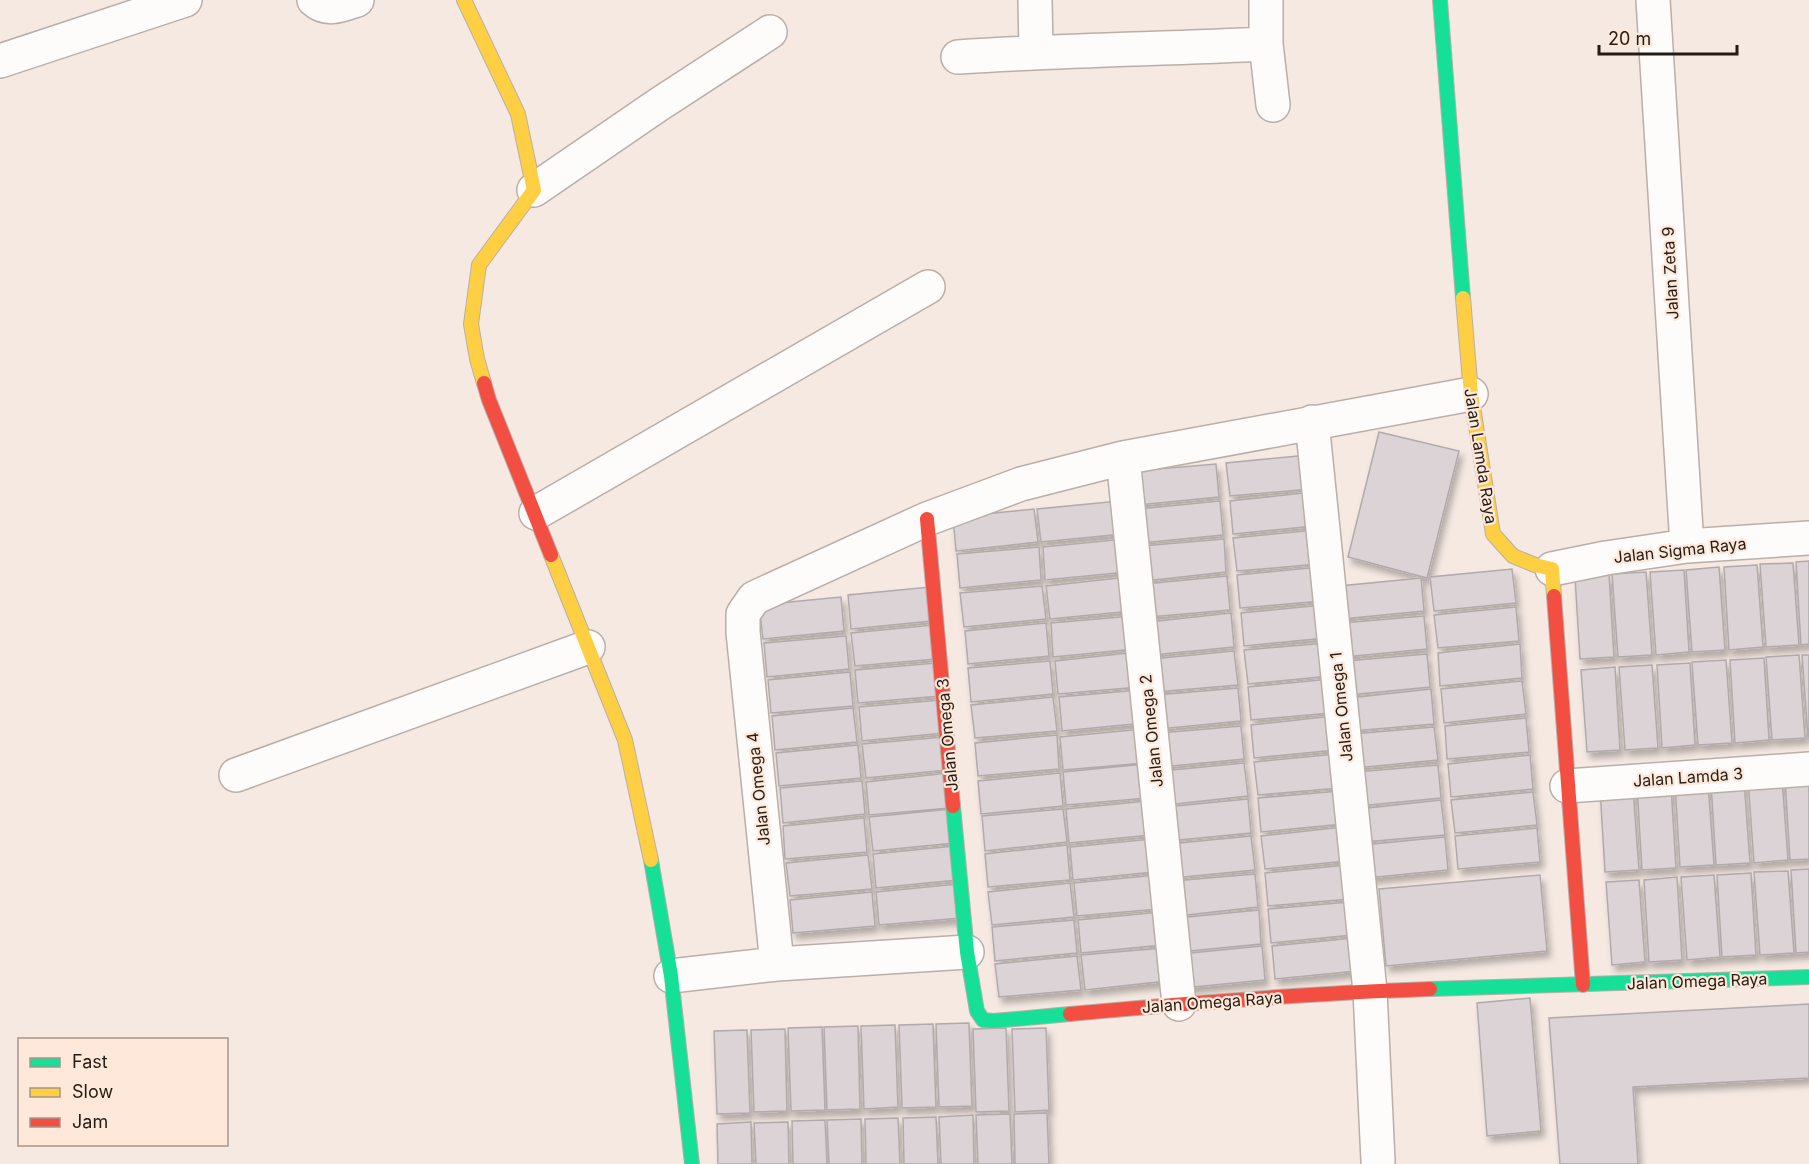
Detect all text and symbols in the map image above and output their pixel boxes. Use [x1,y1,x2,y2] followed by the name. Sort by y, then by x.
[1599,18,1737,56] scale bar
[1608,28,1651,49] text: 20 m
[1658,226,1682,320] street label: Jalan Zeta 9
[1460,387,1502,525] street label: Jalan Lamda Raya
[1613,533,1747,567] street label: Jalan Sigma Raya
[1325,651,1357,763] street label: Jalan Omega 1
[1135,673,1167,789] street label: Jalan Omega 2
[932,678,962,792] street label: Jalan Omega 3
[742,731,774,847] street label: Jalan Omega 4
[1632,763,1744,791] street label: Jalan Lamda 3
[1626,969,1768,993] street label: Jalan Omega Raya
[1141,987,1283,1017] street label: Jalan Omega Raya
[18,1038,228,1146] legend
[72,1051,108,1072] text: Fast
[72,1081,113,1102] text: Slow
[72,1111,108,1132] text: Jam

